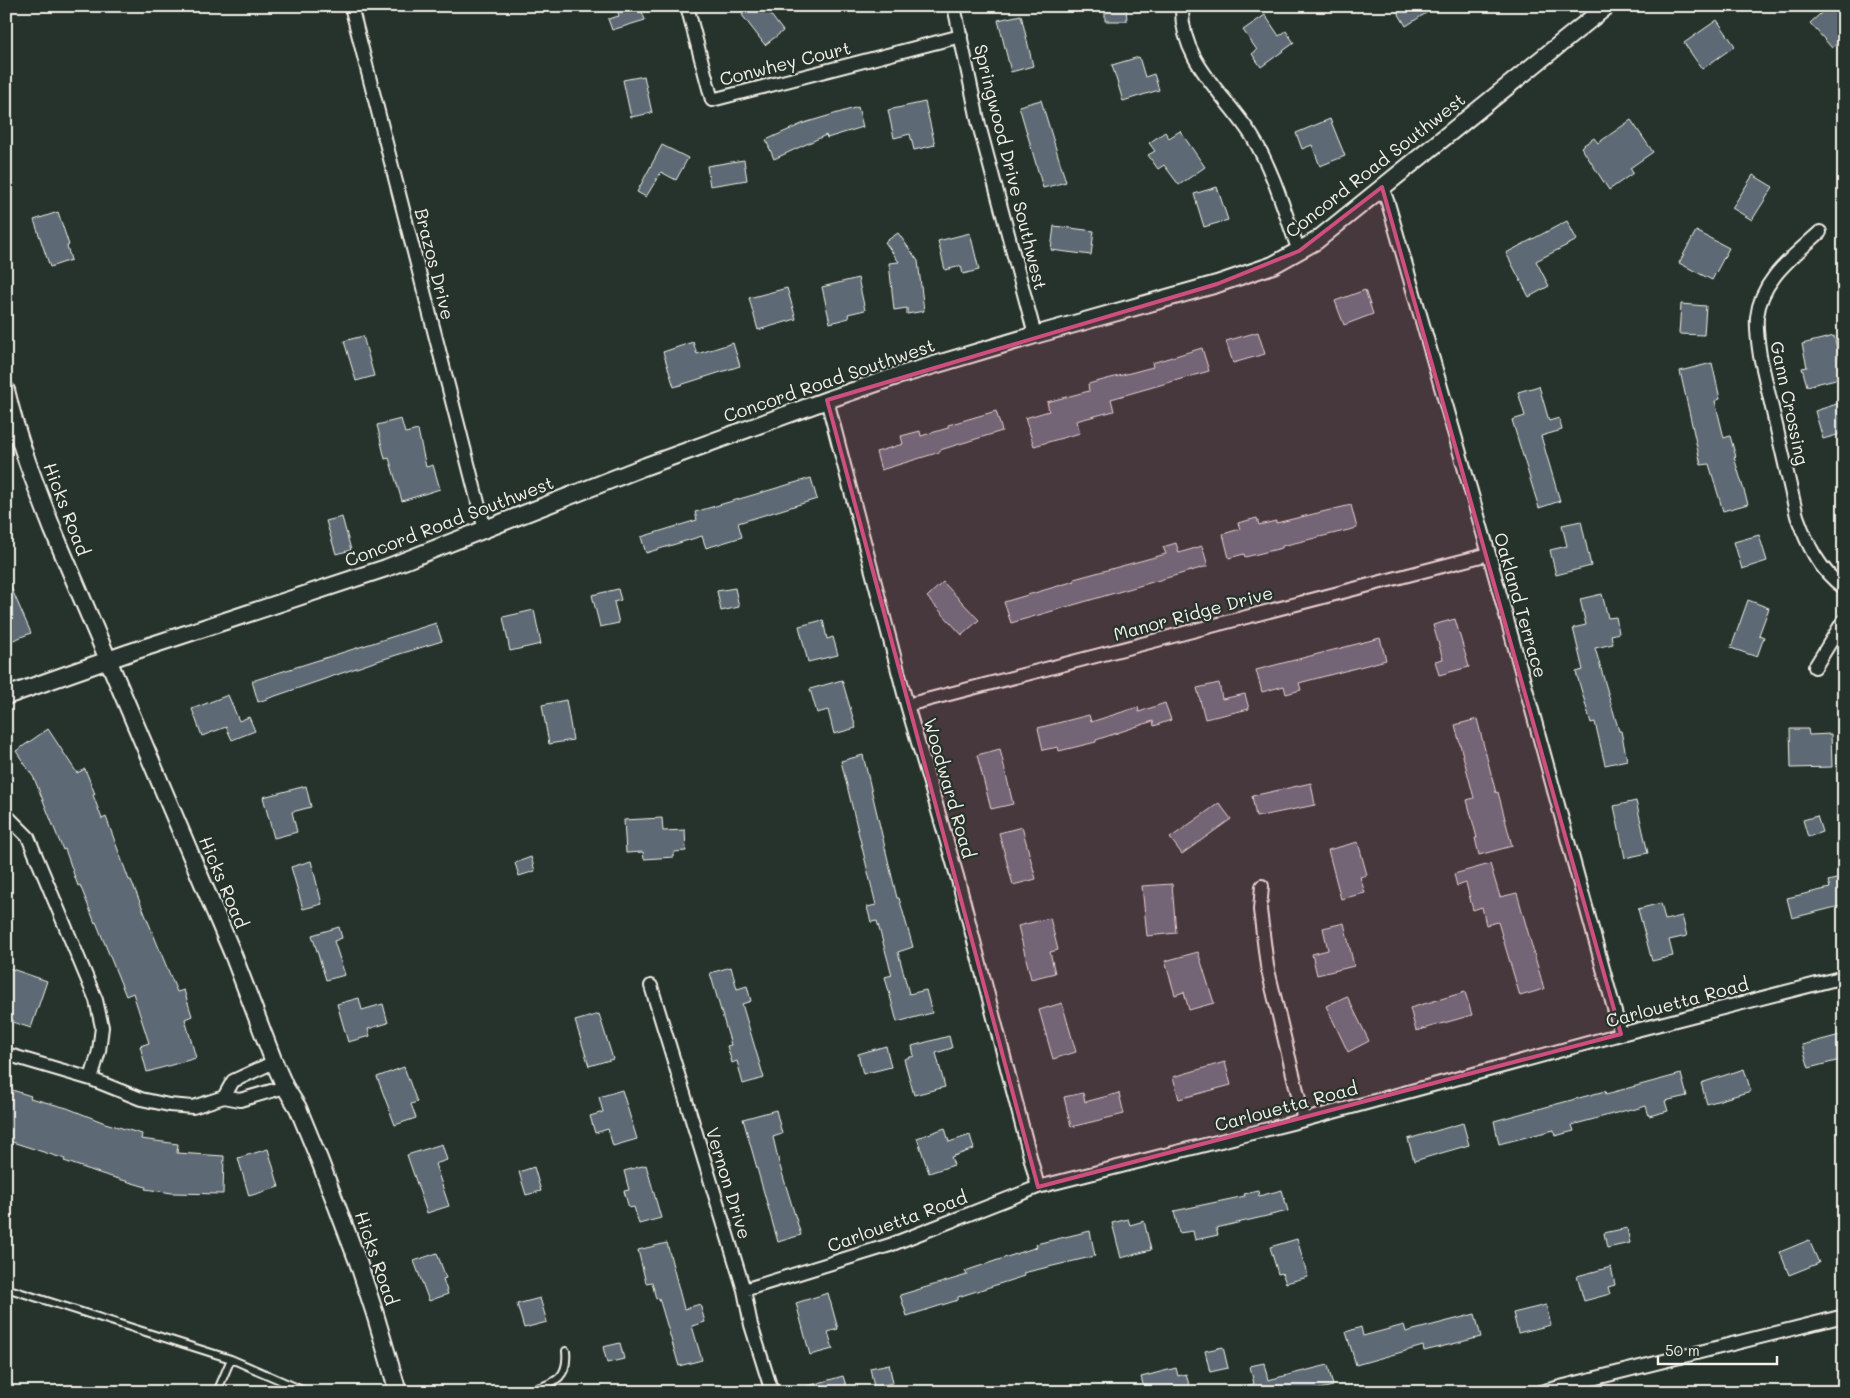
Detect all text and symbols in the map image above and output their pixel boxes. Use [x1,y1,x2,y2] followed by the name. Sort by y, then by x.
[717,35,853,91] street label: Conwhey Court
[969,42,1053,292] street label: Springwood Drive Southwest
[1280,87,1470,243] street label: Concord Road Southwest
[410,206,460,322] street label: Brazos Drive
[720,333,938,427] street label: Concord Road Southwest
[1765,339,1815,467] street label: Gann Crossing
[38,459,96,559] street label: Hicks Road
[341,470,557,572] street label: Concord Road Southwest
[1489,530,1553,680] street label: Oakland Terrace
[1110,580,1276,646] street label: Manor Ridge Drive
[919,715,981,861] street label: Woodward Road
[194,832,254,932] street label: Hicks Road
[1603,971,1751,1033] street label: Carlouetta Road
[1212,1075,1360,1137] street label: Carlouetta Road
[701,1124,757,1242] street label: Vernon Drive
[824,1185,970,1257] street label: Carlouetta Road
[350,1208,404,1308] street label: Hicks Road
[1658,1333,1776,1365] scale bar
[1665,1340,1700,1360] text: 50 m

